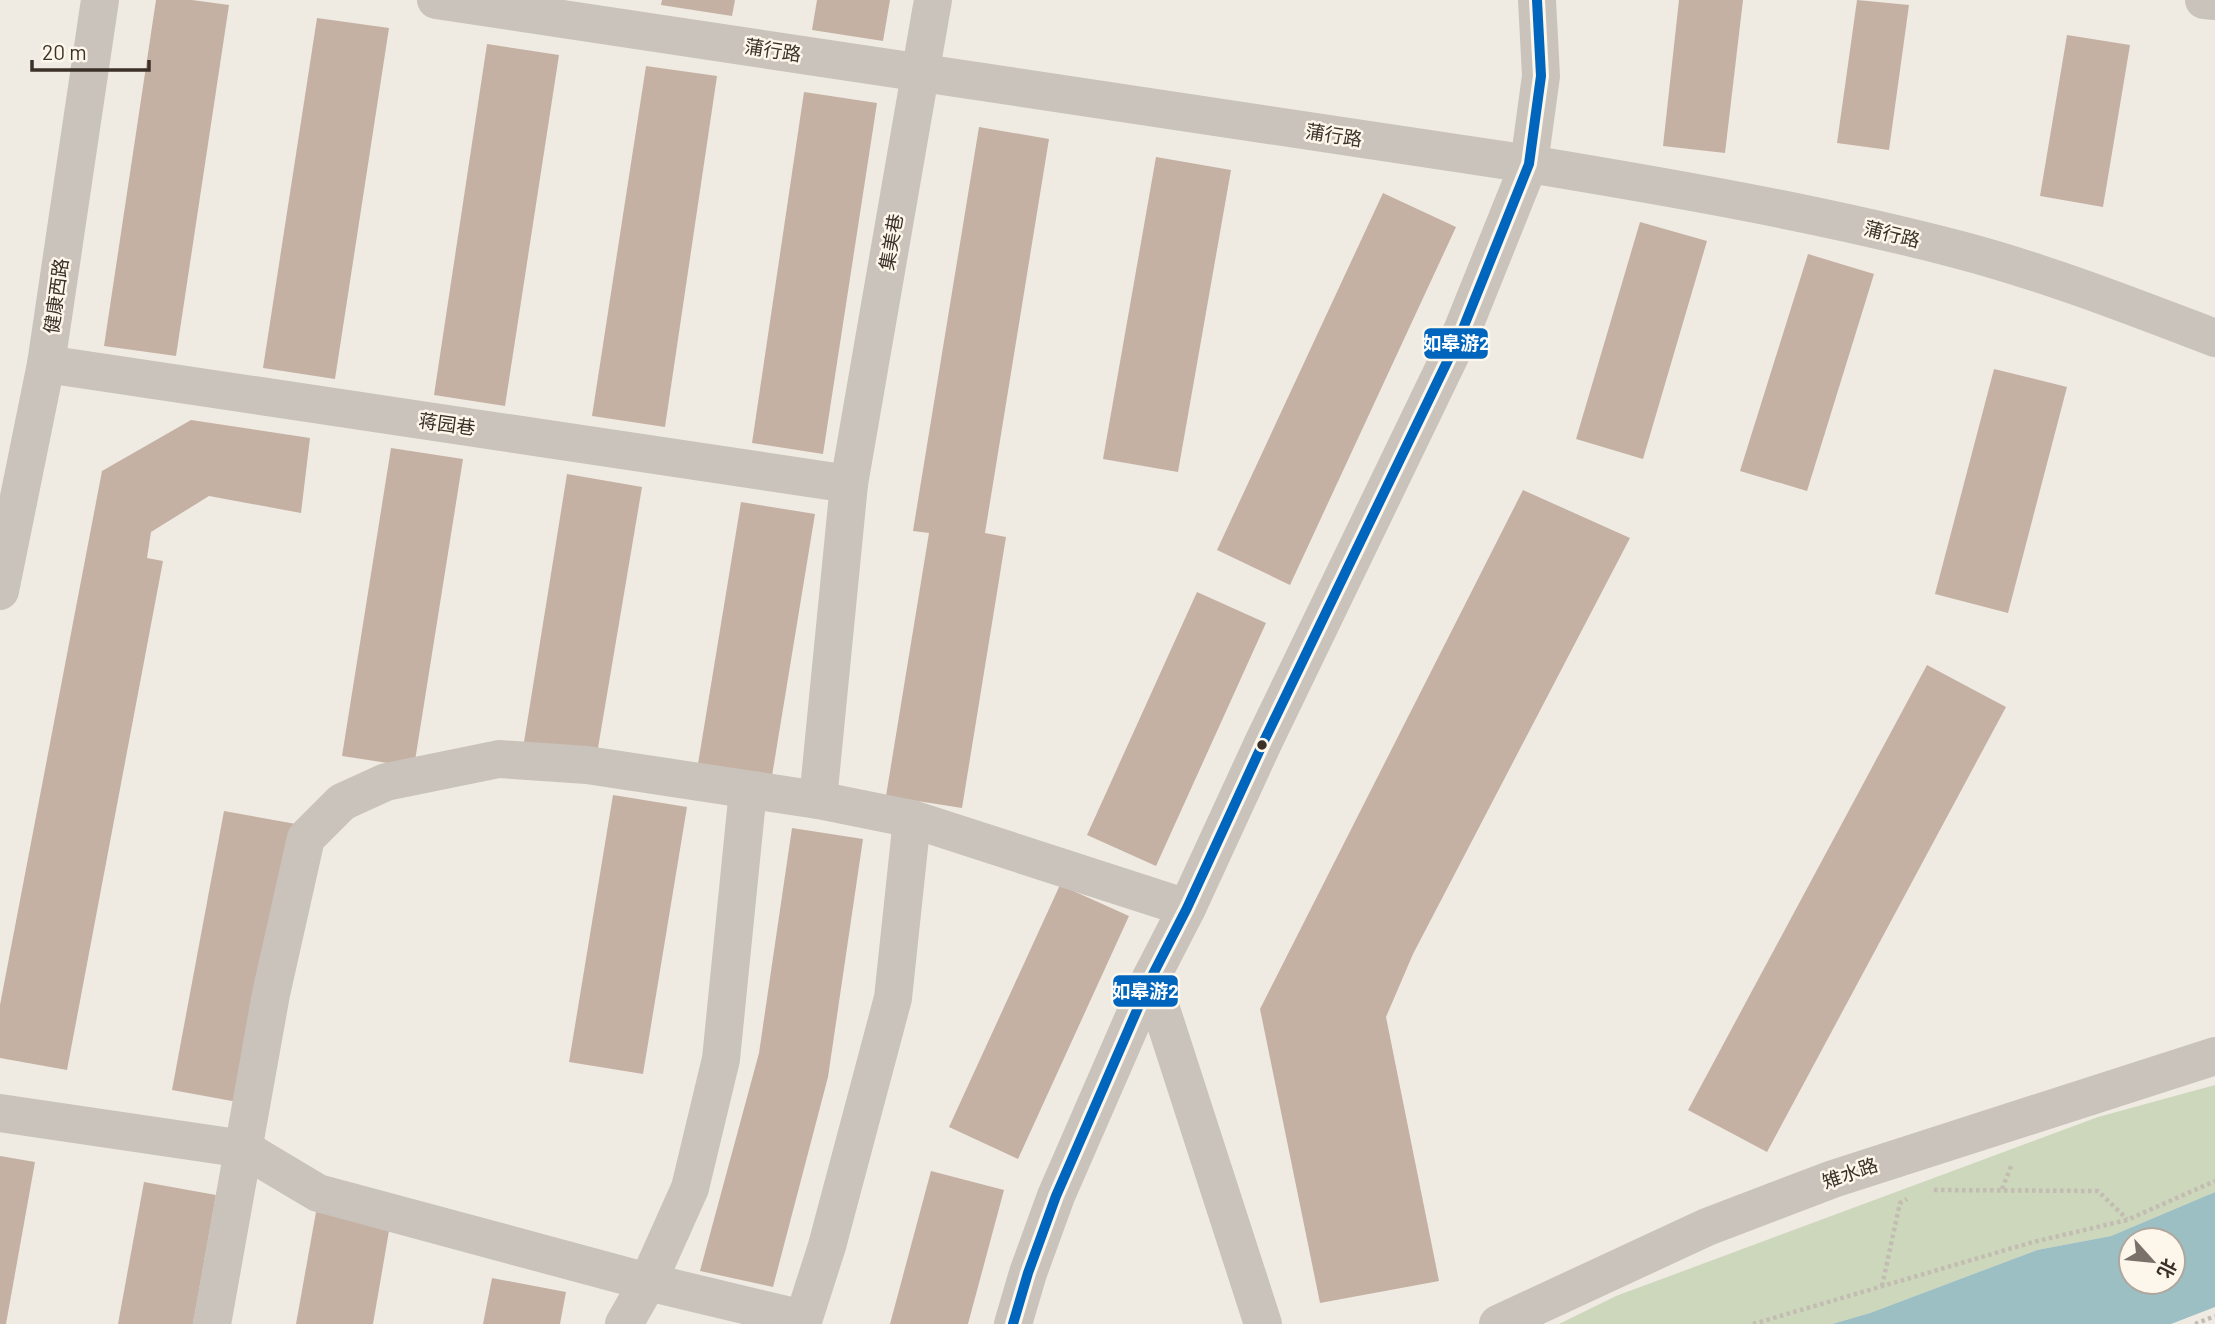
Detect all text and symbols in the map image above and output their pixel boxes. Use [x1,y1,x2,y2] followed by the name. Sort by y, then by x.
[32,28,149,72] scale bar
[743,34,803,65] street label: 蒲行路
[42,39,87,64] text: 20 m
[1304,119,1364,150] street label: 蒲行路
[874,212,907,272] street label: 集美巷
[1862,215,1923,252] street label: 蒲行路
[39,257,72,335] street label: 健康西路
[1423,327,1489,360] line badge: 如皋游2
[1422,331,1490,354] text: 如皋游2
[417,408,477,439] street label: 蒋园巷
[1255,738,1269,752] unlabelled marker
[1112,974,1179,1008] line badge: 如皋游2
[1111,979,1179,1002] text: 如皋游2
[1819,1152,1881,1193] street label: 雉水路
[2117,1226,2187,1296] north arrow
[2153,1255,2182,1283] text: 北

